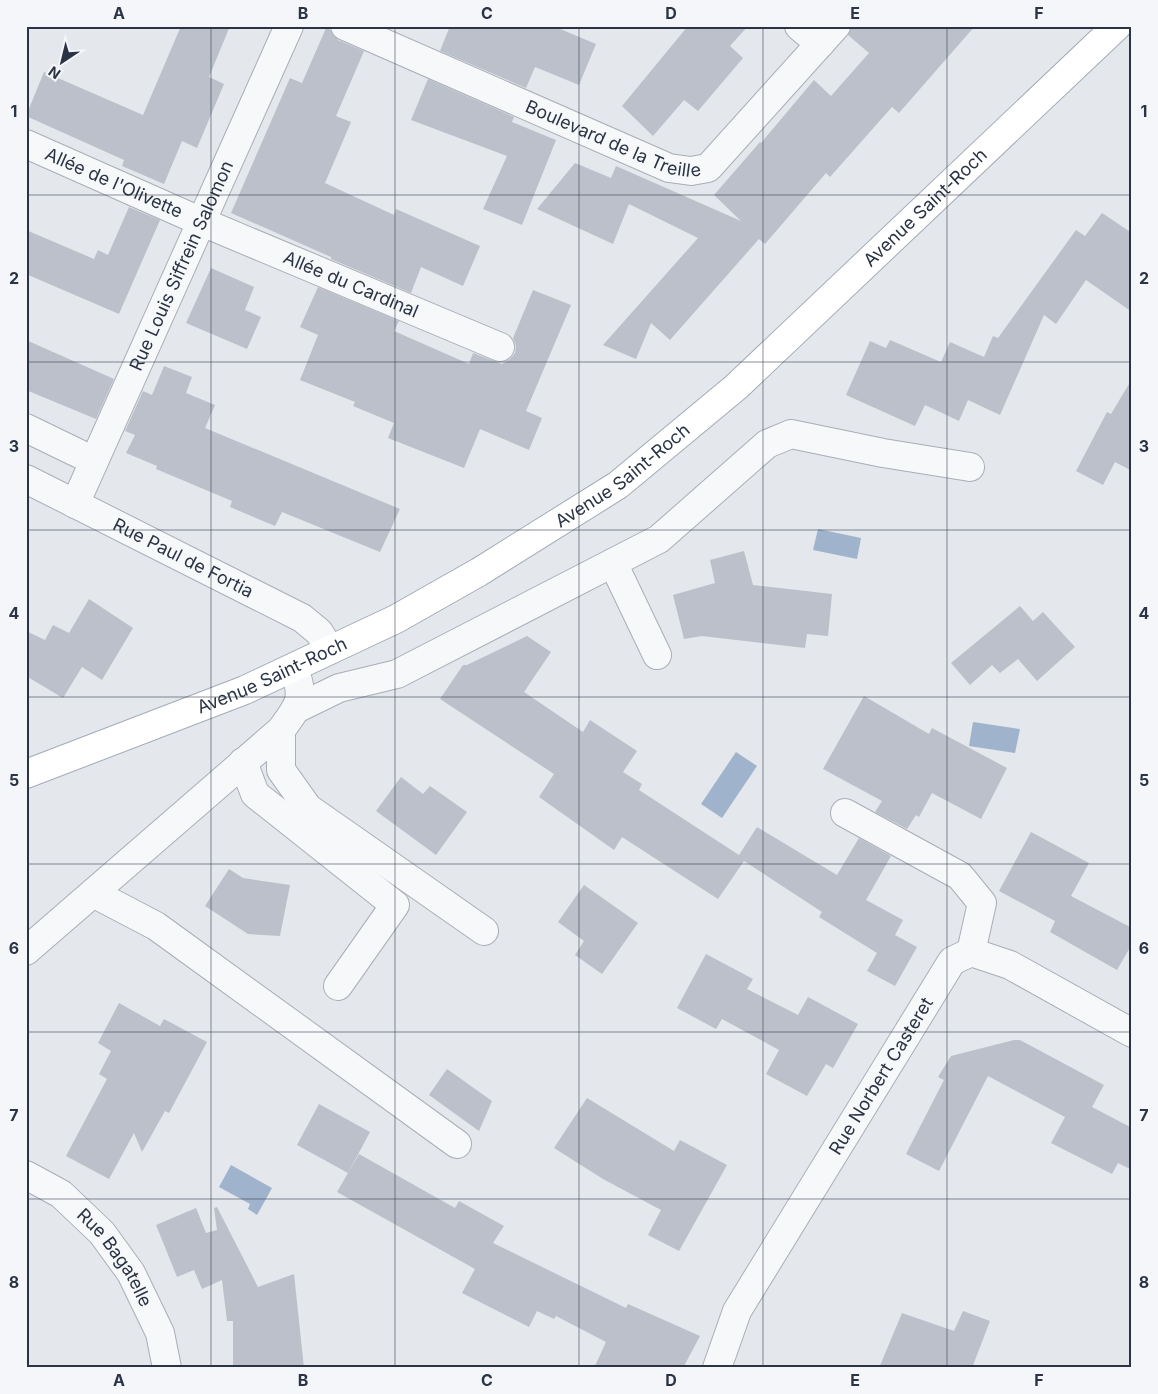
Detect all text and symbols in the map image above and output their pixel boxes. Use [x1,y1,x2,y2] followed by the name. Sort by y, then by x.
[113,3,125,23] text: A
[298,3,308,23] text: B
[481,3,493,23] text: C
[665,3,677,23] text: D
[850,3,860,23] text: E
[1034,3,1044,23] text: F
[38,38,88,88] north arrow
[45,63,64,83] text: N
[522,95,703,181] street label: Boulevard de la Treille
[11,101,17,121] text: 1
[1141,101,1147,121] text: 1
[42,143,186,222] street label: Allée de l'Olivette
[859,144,991,271] street label: Avenue Saint-Roch
[125,157,237,374] street label: Rue Louis Siffrein Salomon
[281,246,422,322] street label: Allée du Cardinal
[9,268,19,288] text: 2
[1139,268,1149,288] text: 2
[551,419,694,532] street label: Avenue Saint-Roch
[9,436,19,456] text: 3
[1139,436,1149,456] text: 3
[110,514,257,602] street label: Rue Paul de Fortia
[9,603,20,623] text: 4
[1139,603,1150,623] text: 4
[194,633,350,717] street label: Avenue Saint-Roch
[9,770,19,790] text: 5
[1139,770,1149,790] text: 5
[9,938,19,958] text: 6
[1139,938,1149,958] text: 6
[825,993,937,1158] street label: Rue Norbert Casteret
[9,1105,19,1125] text: 7
[1139,1105,1149,1125] text: 7
[73,1204,157,1310] street label: Rue Bagatelle
[9,1272,19,1292] text: 8
[1139,1272,1149,1292] text: 8
[113,1370,125,1390] text: A
[298,1370,308,1390] text: B
[481,1370,493,1390] text: C
[665,1370,677,1390] text: D
[850,1370,860,1390] text: E
[1034,1370,1044,1390] text: F

